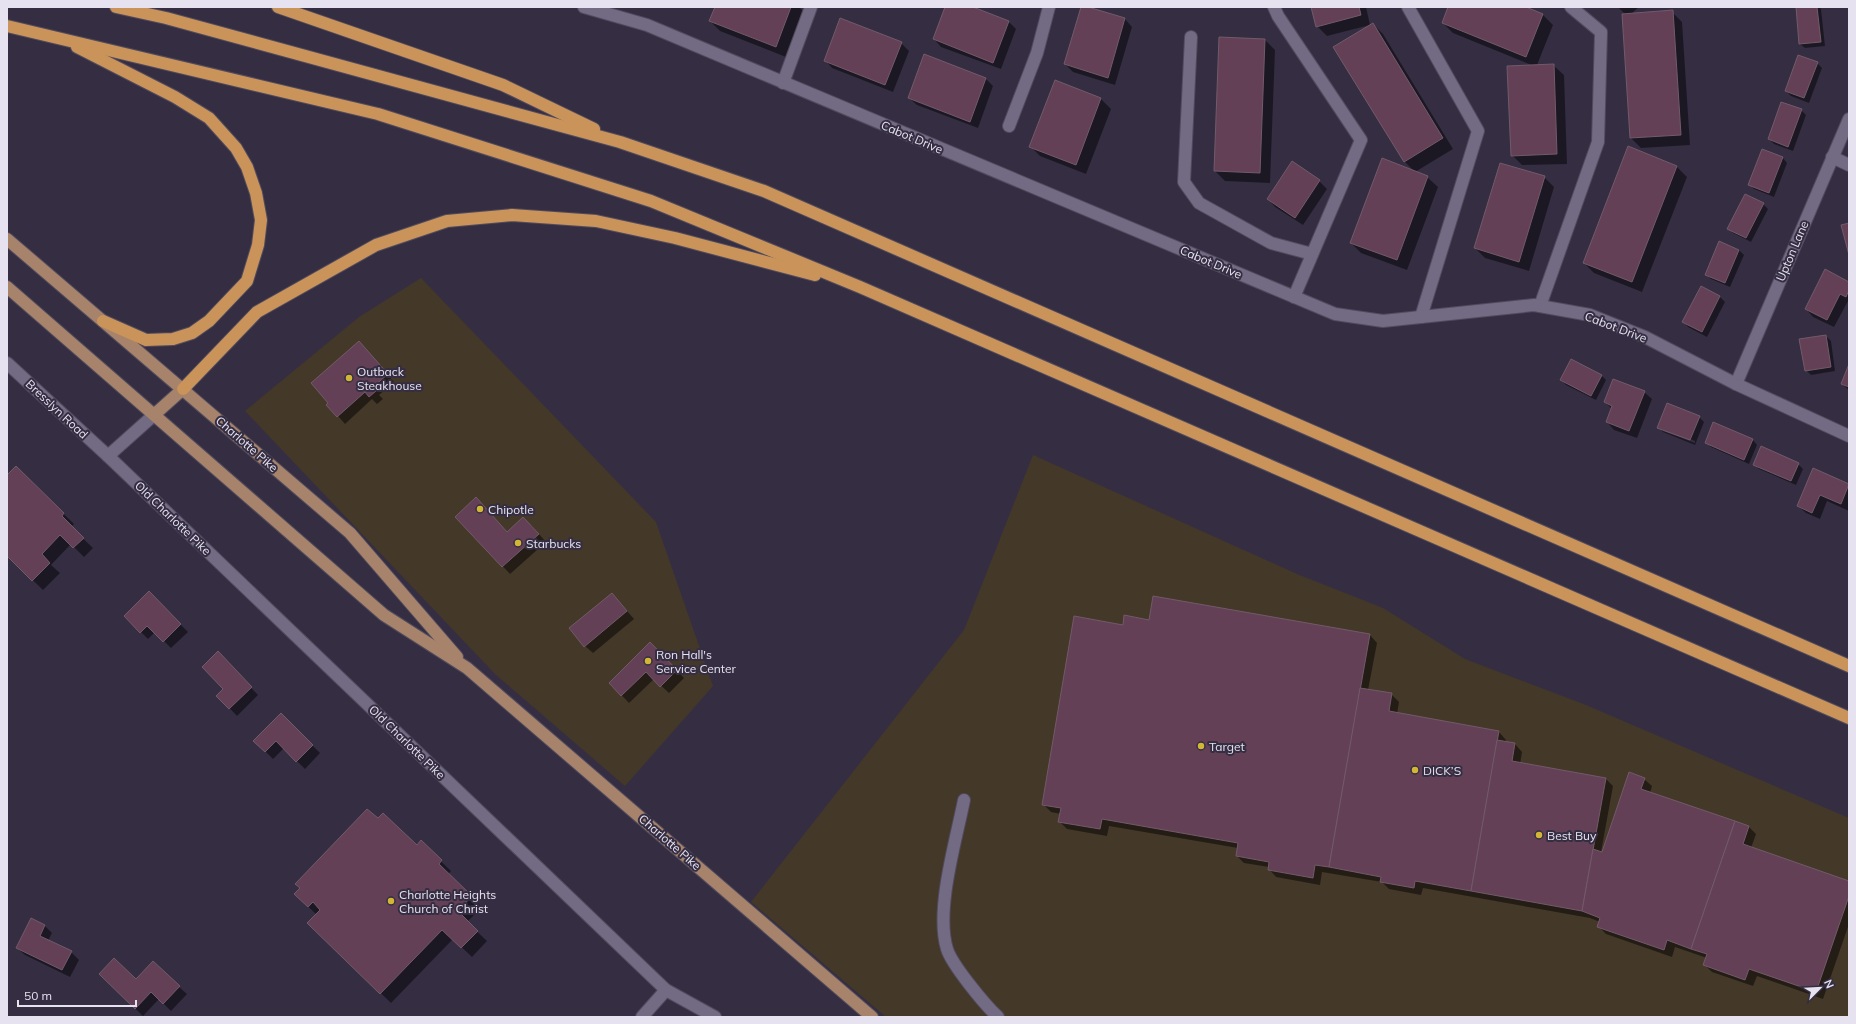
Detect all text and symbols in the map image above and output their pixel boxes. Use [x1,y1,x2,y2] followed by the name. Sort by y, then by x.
[879,117,945,157] street label: Cabot Drive
[1773,218,1811,284] street label: Upton Lane
[1178,242,1244,282] street label: Cabot Drive
[1583,308,1649,346] street label: Cabot Drive
[357,364,422,393] place label: Outback Steakhouse
[344,373,354,383] marker: Outback Steakhouse
[23,376,91,442] street label: Bresslyn Road
[213,413,281,475] street label: Charlotte Pike
[132,478,214,558] street label: Old Charlotte Pike
[488,502,534,517] place label: Chipotle
[475,504,485,514] marker: Chipotle
[526,536,581,551] place label: Starbucks
[513,538,523,548] marker: Starbucks
[656,647,736,676] place label: Ron Hall's Service Center
[643,656,653,666] marker: Ron Hall's Service Center
[366,702,448,782] street label: Old Charlotte Pike
[1209,739,1245,754] place label: Target
[1196,741,1206,751] marker: Target
[1423,763,1461,778] place label: DICK’S
[1410,765,1420,775] marker: DICK’S
[636,811,704,873] street label: Charlotte Pike
[1547,828,1597,843] place label: Best Buy
[1534,830,1544,840] marker: Best Buy
[399,887,496,916] place label: Charlotte Heights Church of Christ
[386,896,396,906] marker: Charlotte Heights Church of Christ
[1800,968,1840,1008] north arrow
[1821,977,1837,991] text: N
[18,982,136,1008] scale bar
[24,988,52,1003] text: 50 m

